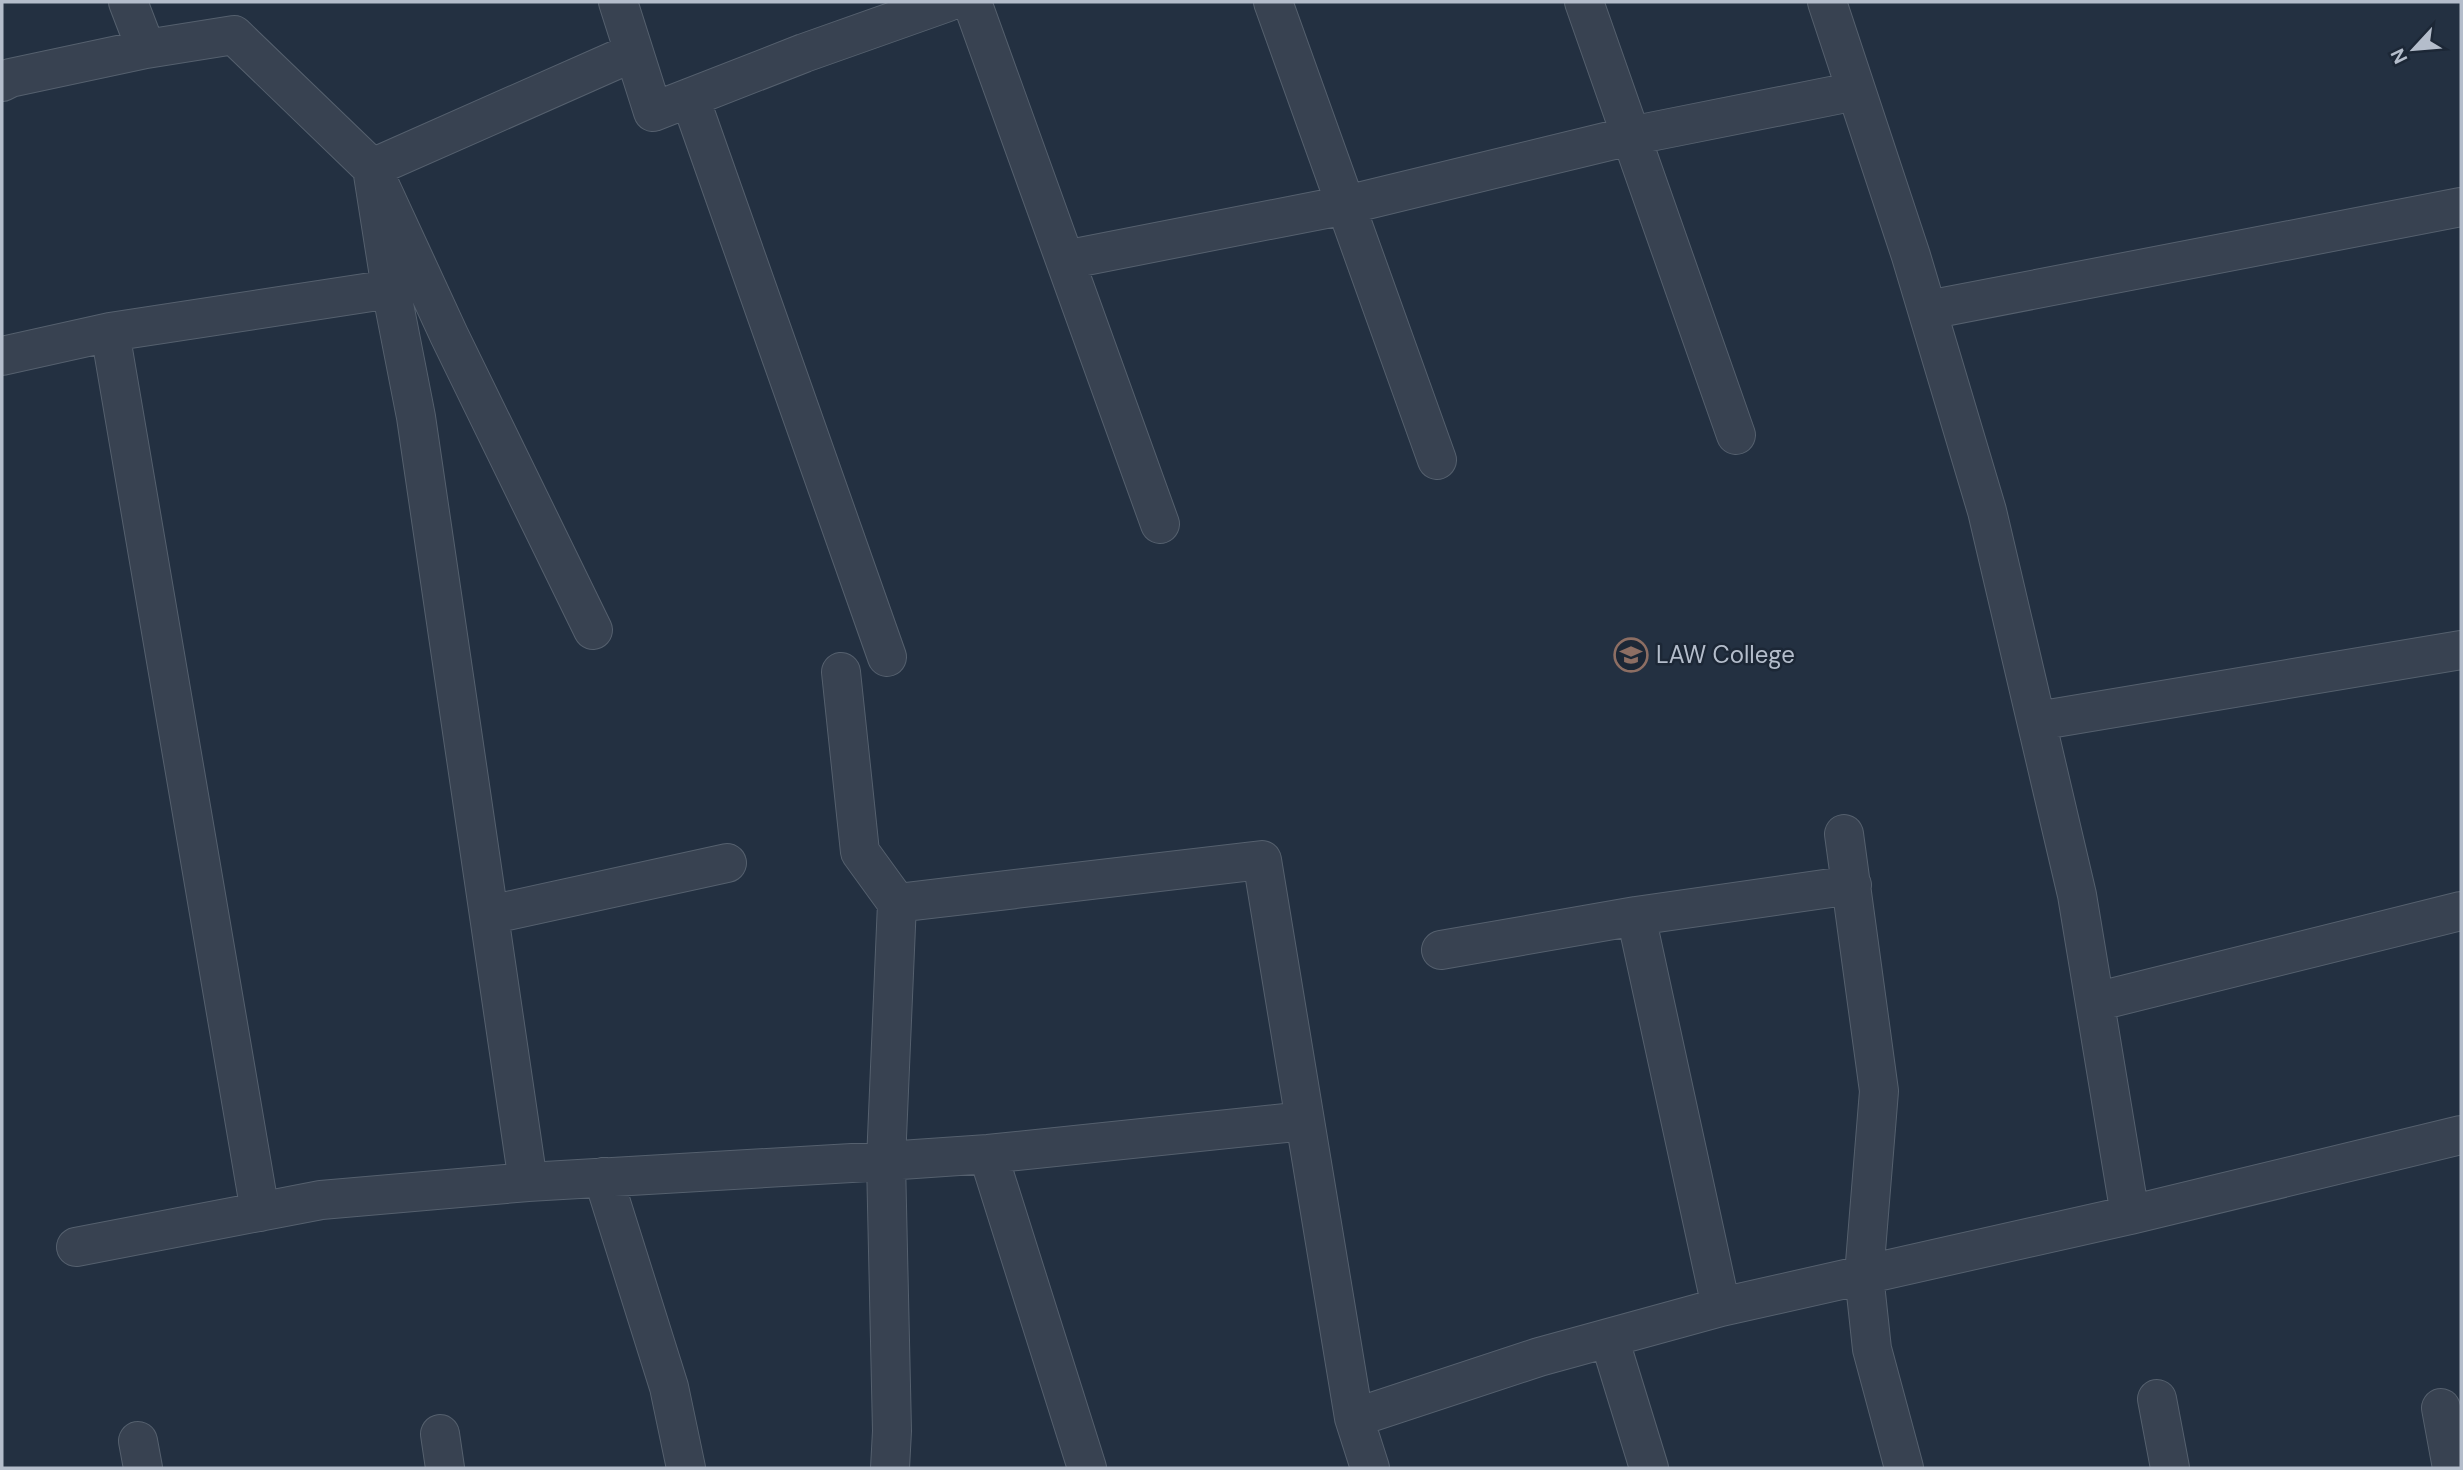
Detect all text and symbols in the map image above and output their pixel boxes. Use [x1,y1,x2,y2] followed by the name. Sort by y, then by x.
[2379,14,2449,84] north arrow
[2385,45,2413,68] text: N
[1612,636,1650,674] school or university icon: LAW College
[1656,639,1795,670] place label: LAW College

